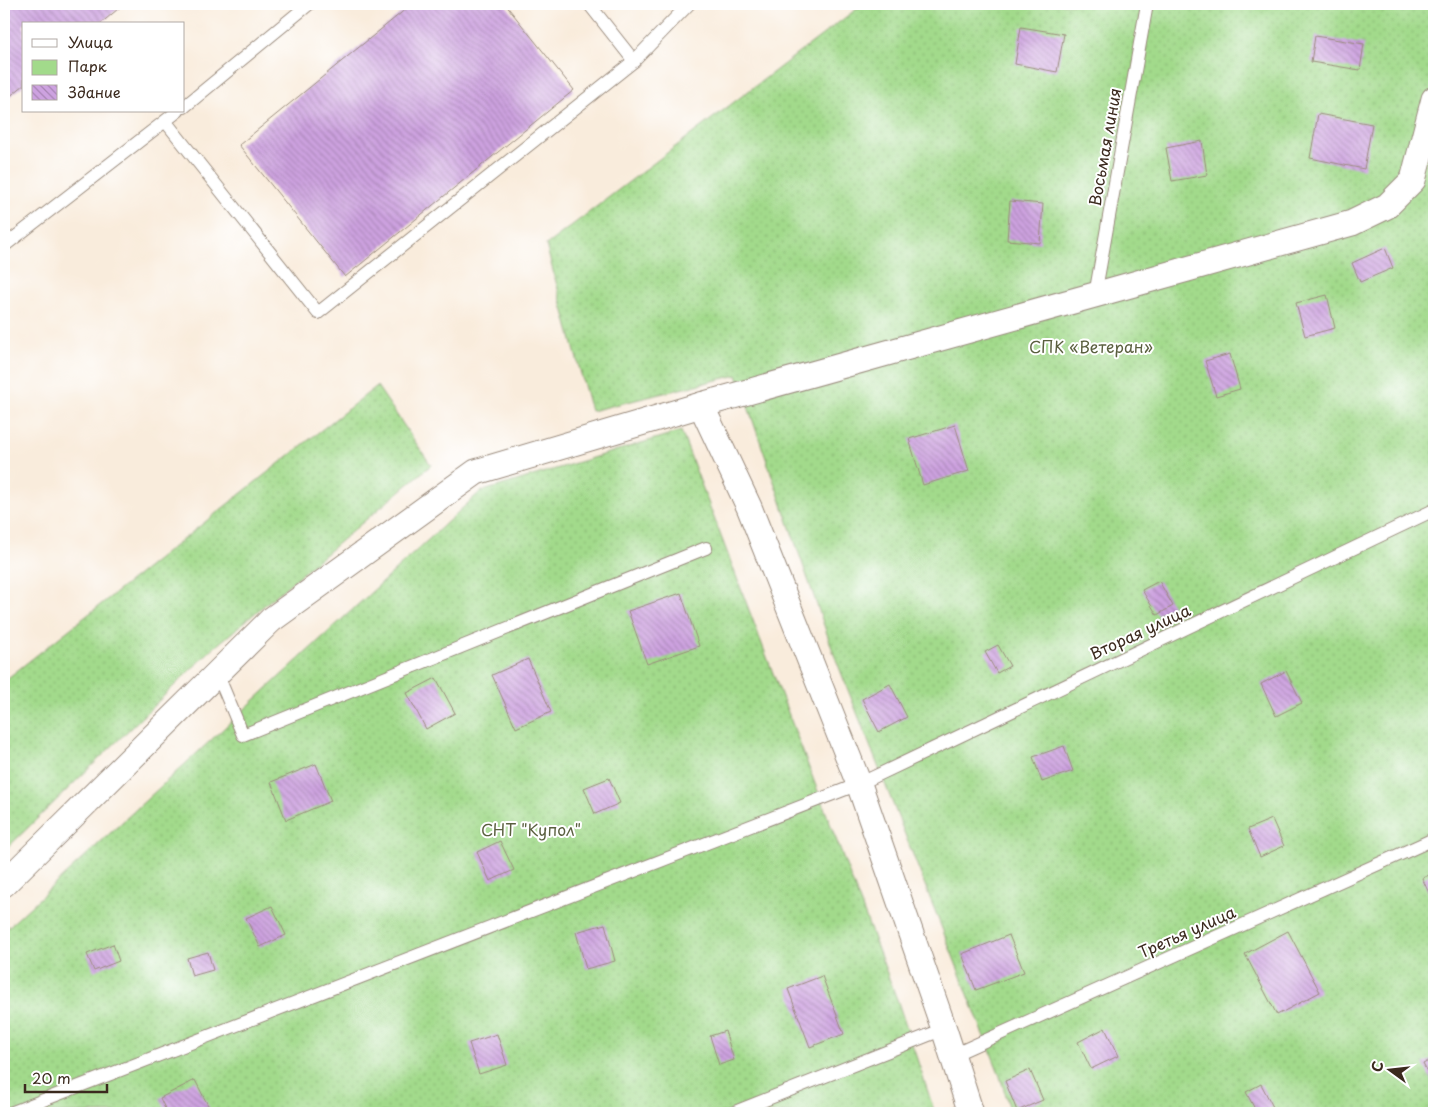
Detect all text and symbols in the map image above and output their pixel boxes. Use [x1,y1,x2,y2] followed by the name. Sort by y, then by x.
[22,22,185,112] legend
[68,30,113,53] text: Улица
[68,54,107,77] text: Парк
[68,80,121,103] text: Здание
[1082,86,1126,208] street label: Восьмая линия
[1029,334,1153,358] park label: СПК «Ветеран»
[1085,597,1194,665] street label: Вторая улица
[481,817,581,841] park label: СНТ "Купол"
[1134,899,1239,963] street label: Третья улица
[1366,1044,1416,1094] north arrow
[1365,1059,1388,1074] text: С
[25,1062,108,1094] scale bar
[32,1066,71,1089] text: 20 m

